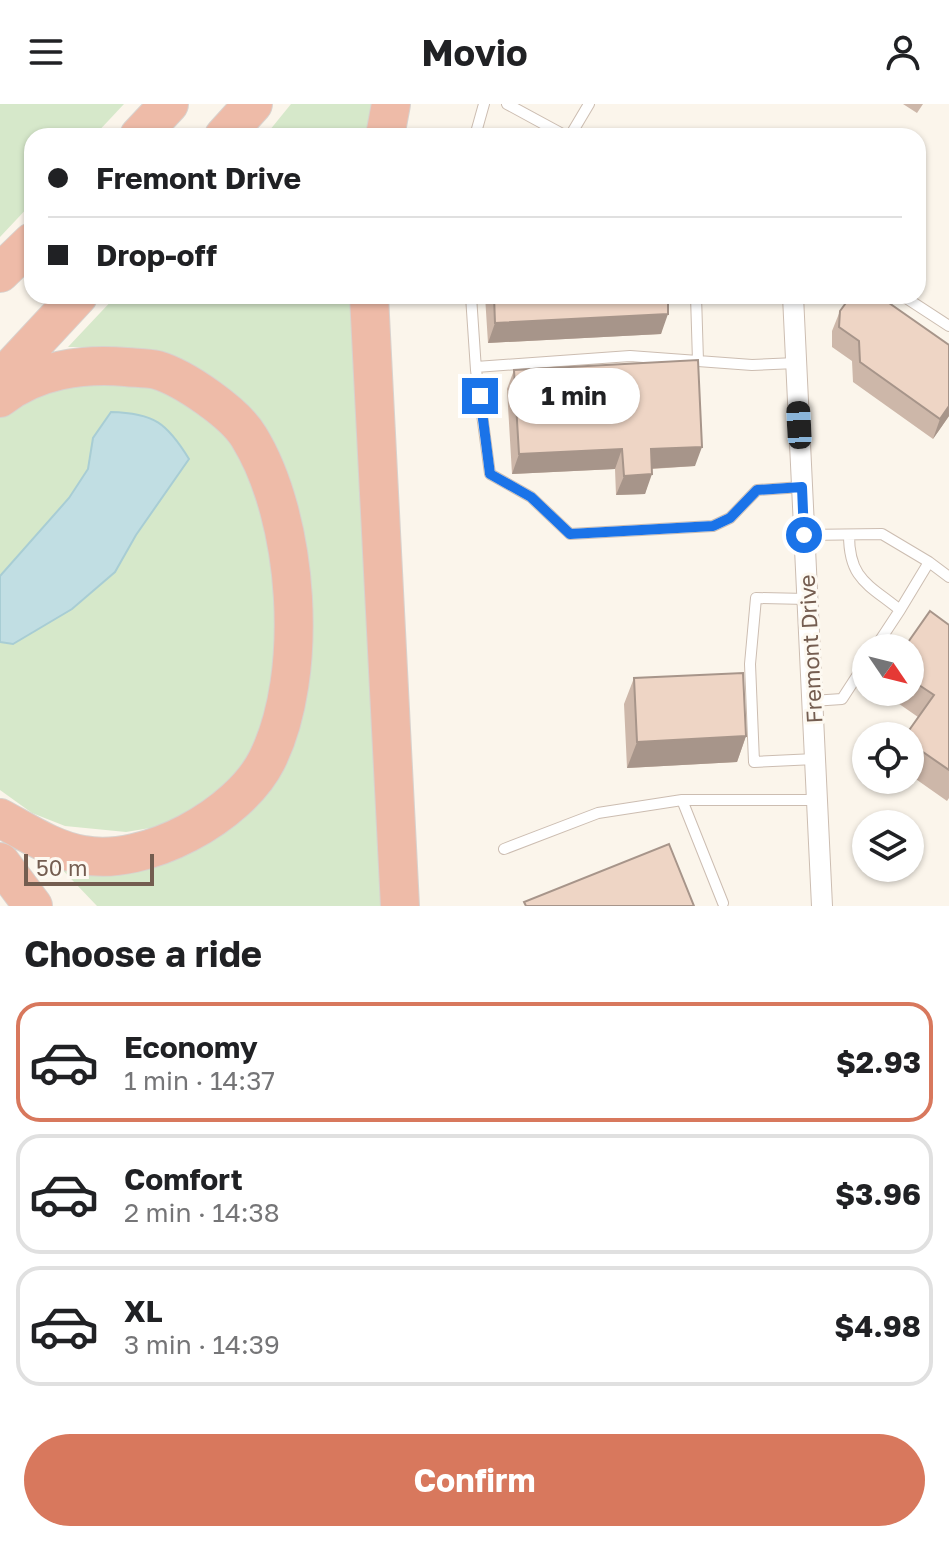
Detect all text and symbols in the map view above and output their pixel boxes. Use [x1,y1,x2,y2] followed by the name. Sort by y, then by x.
[24,30,68,74] icon: menu
[881,30,925,74] icon: person
[422,31,527,74] text: Movio
[96,160,301,196] text: Fremont Drive
[96,237,217,273] text: Drop-off
[508,368,640,424] callout: 1 min
[462,378,498,414] route end
[541,380,607,411] text: 1 min
[786,400,812,450] car
[786,517,822,553] route start
[793,574,827,724] street label: Fremont Drive
[852,634,924,706] north arrow
[852,634,924,882] map controls
[852,722,924,794] button: locate
[852,810,924,882] button: layers
[24,850,154,886] scale bar
[36,854,87,881] text: 50 m
[24,932,262,975] text: Choose a ride
[28,1026,100,1098] icon: car
[124,1029,258,1065] text: Economy
[836,1044,921,1080] text: $2.93
[124,1065,275,1096] text: 1 min · 14:37
[28,1158,100,1230] icon: car
[124,1161,243,1197] text: Comfort
[835,1176,921,1212] text: $3.96
[124,1197,280,1228] text: 2 min · 14:38
[28,1290,100,1362] icon: car
[124,1293,163,1329] text: XL
[834,1308,921,1344] text: $4.98
[124,1329,280,1360] text: 3 min · 14:39
[24,1434,925,1526] button: Confirm

